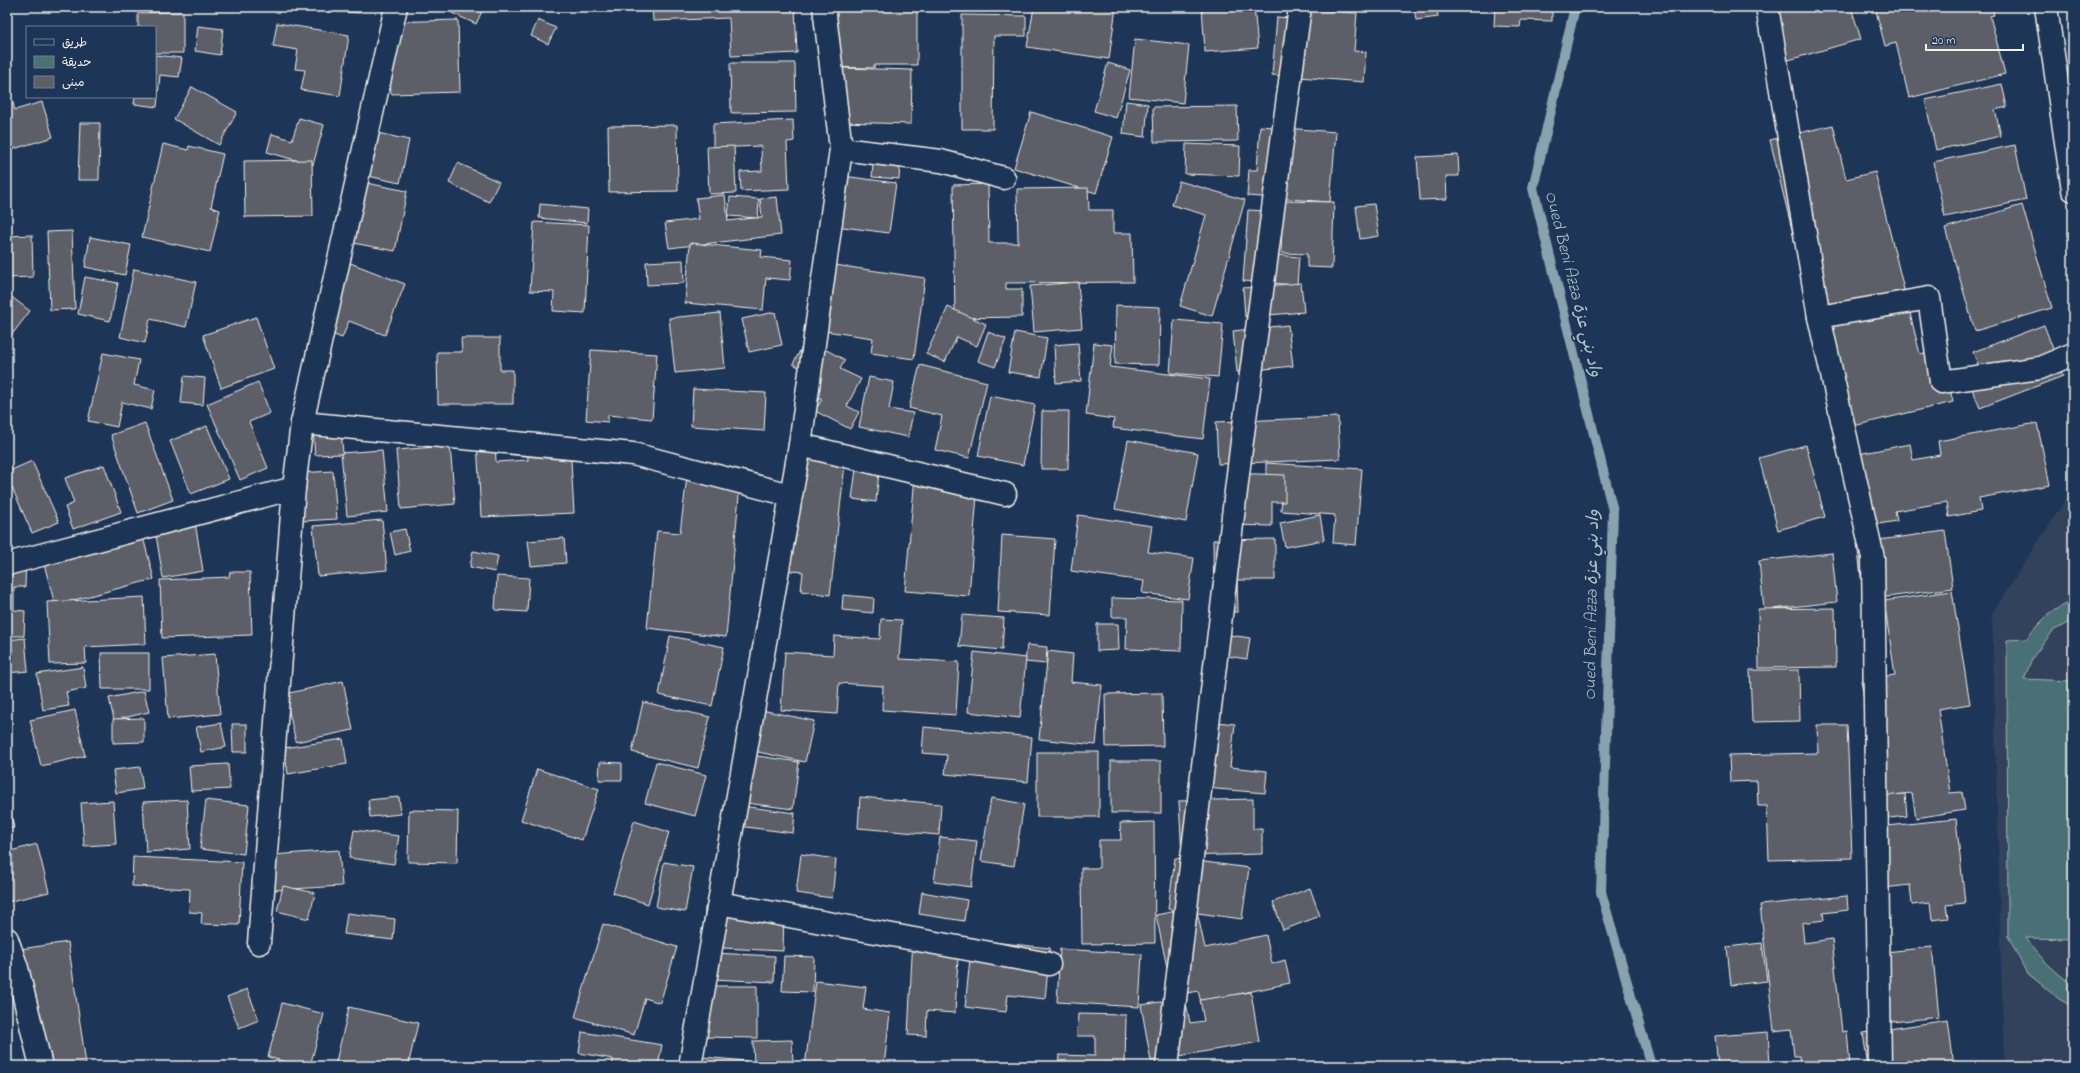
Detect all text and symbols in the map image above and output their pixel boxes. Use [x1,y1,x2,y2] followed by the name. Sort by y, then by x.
[26,26,156,98] legend
[1926,26,2023,52] scale bar
[1932,32,1955,50] text: 20 m
[62,34,87,52] text: طريق
[62,54,91,72] text: حديقة
[62,74,85,92] text: مبنى
[1537,188,1608,380] water label: Oued Beni Azza واد بني عزة
[1578,509,1607,701] water label: Oued Beni Azza واد بني عزة

